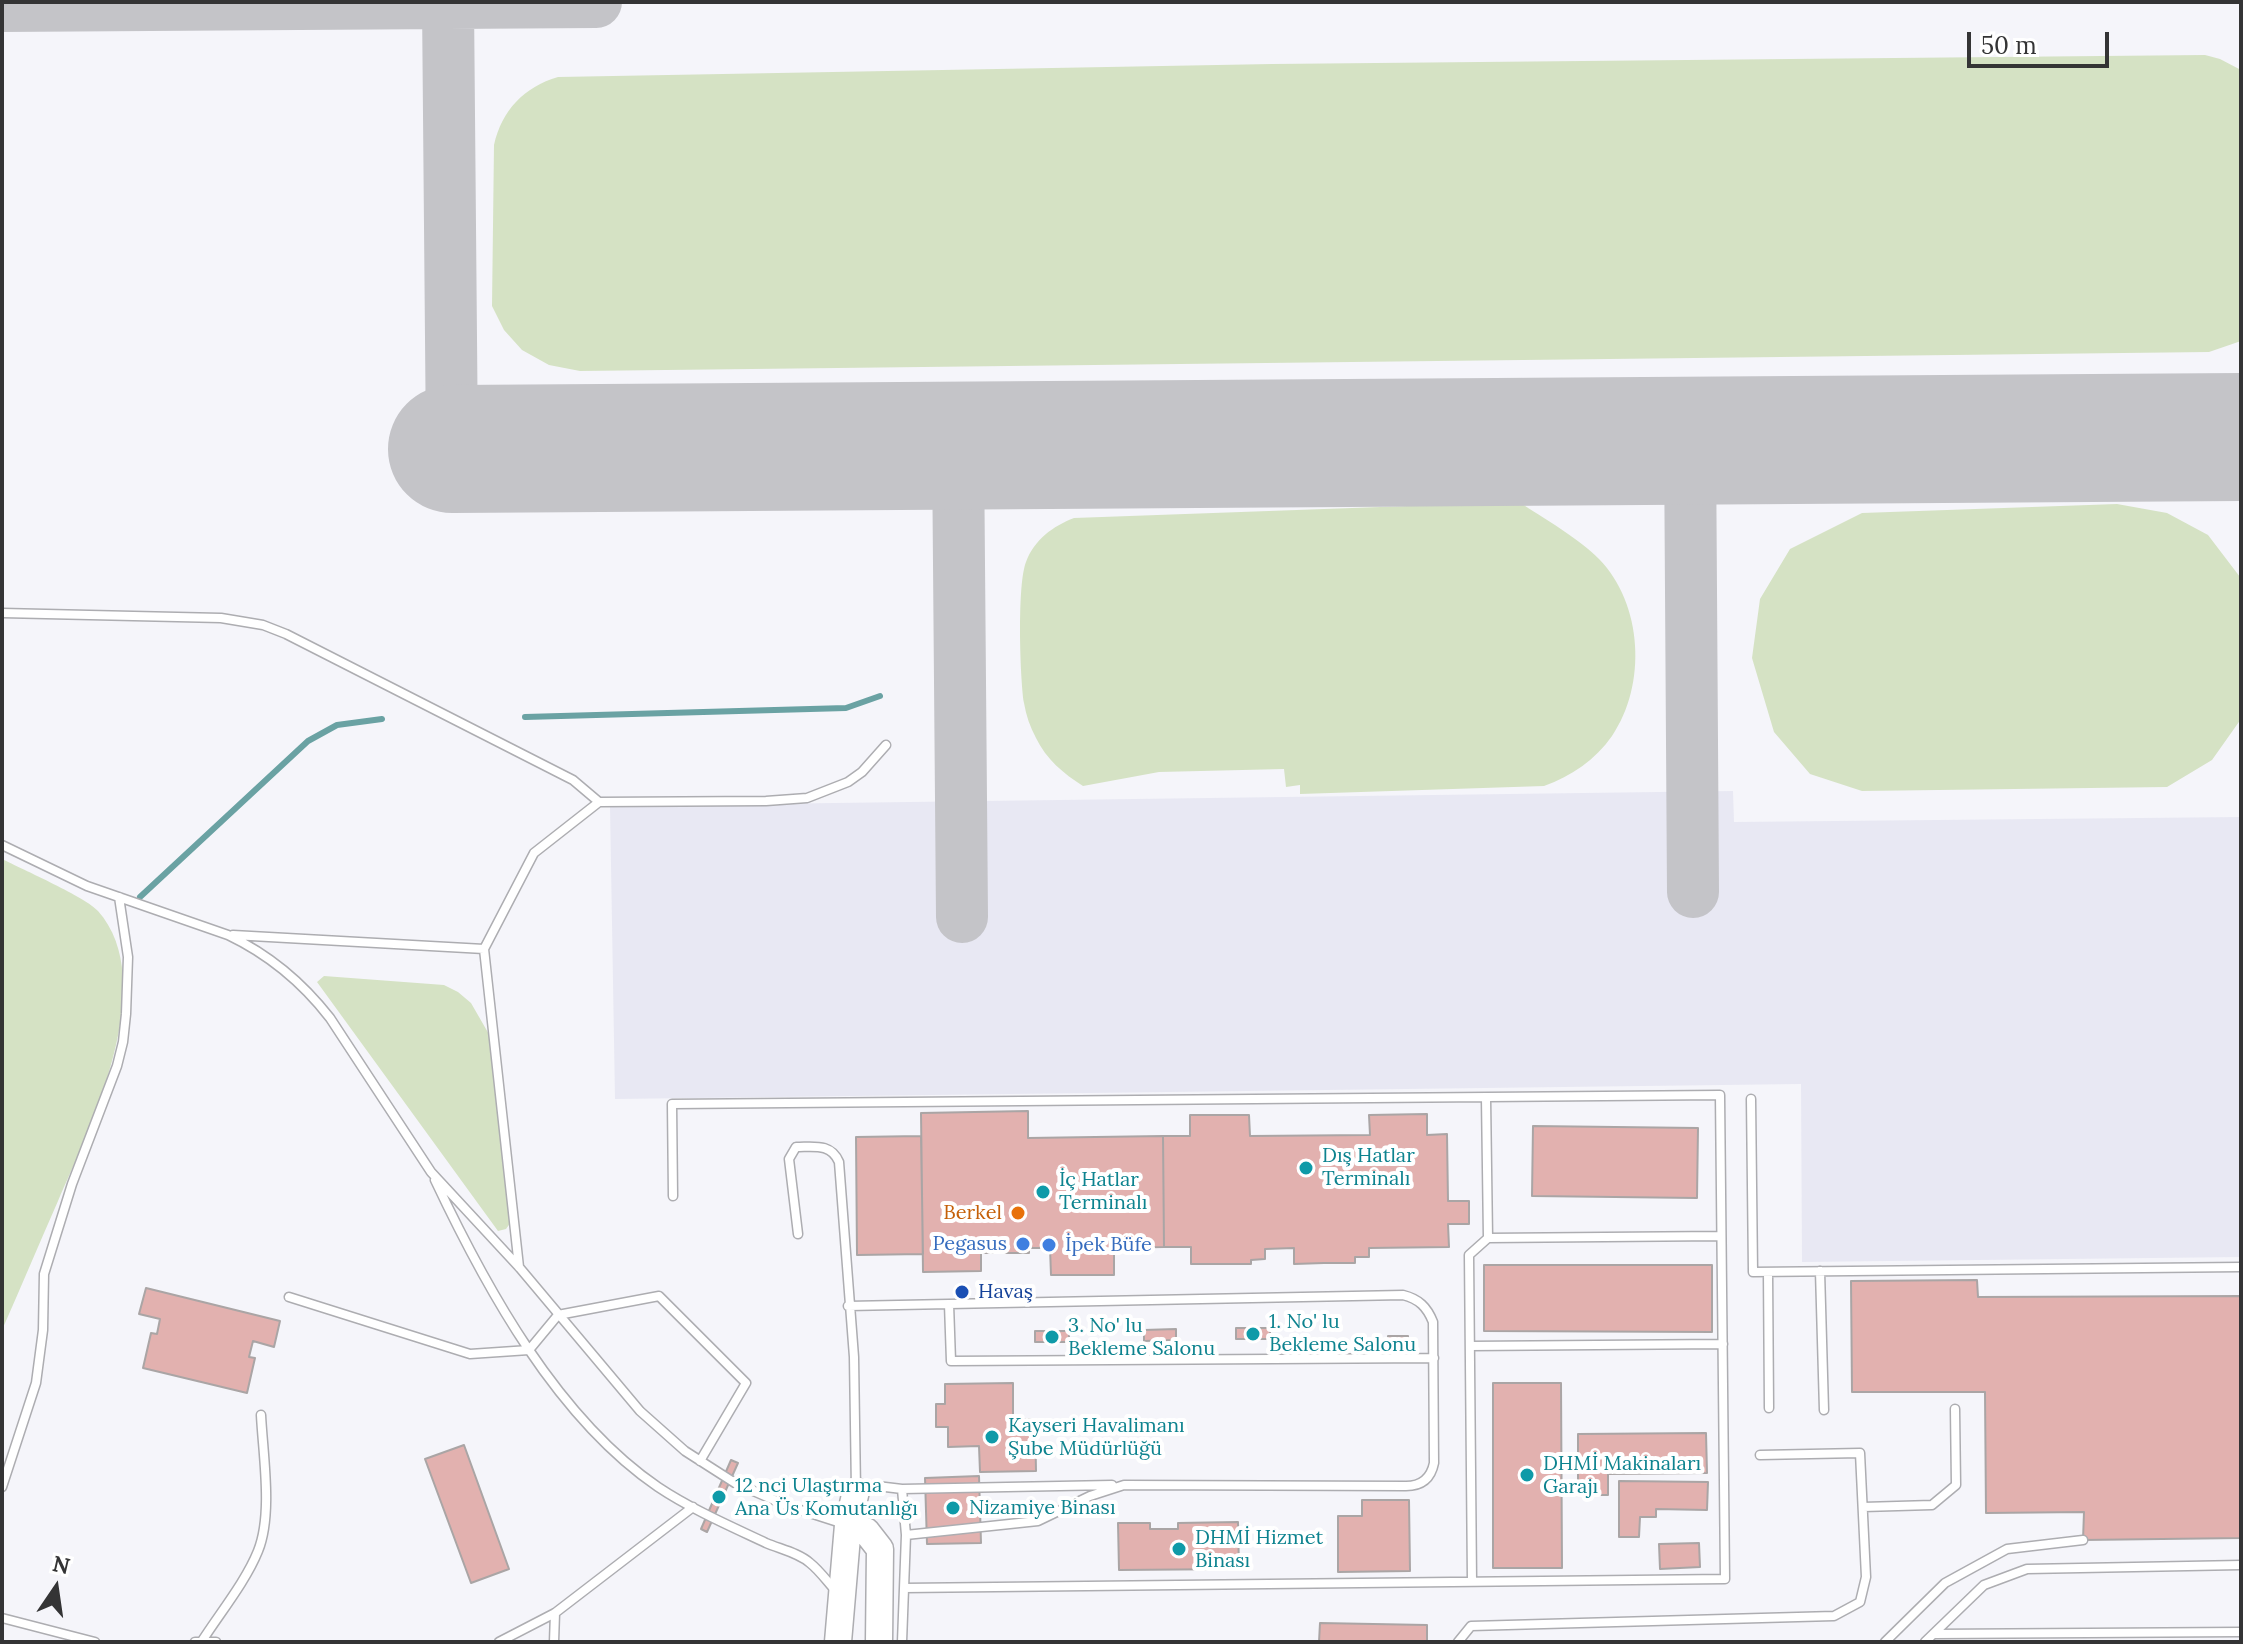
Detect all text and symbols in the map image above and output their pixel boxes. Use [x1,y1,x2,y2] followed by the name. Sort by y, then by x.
[1971,16,2113,66] scale bar
[1981,30,2037,61] text: 50 m
[1322,1144,1415,1191] place label: Dış Hatlar Terminalı
[1297,1159,1315,1177] marker: Dış Hatlar Terminalı
[1059,1168,1147,1215] place label: İç Hatlar Terminalı
[1034,1183,1052,1201] marker: İç Hatlar Terminalı
[943,1201,1002,1225] place label: Berkel
[1009,1204,1027,1222] marker: Berkel
[932,1232,1007,1256] place label: Pegasus
[1065,1233,1152,1257] place label: İpek Büfe
[1014,1235,1032,1253] marker: Pegasus
[1040,1236,1058,1254] marker: İpek Büfe
[978,1280,1033,1304] place label: Havaş
[953,1283,971,1301] marker: Havaş
[1269,1310,1416,1357] place label: 1. No' lu Bekleme Salonu
[1068,1314,1215,1361] place label: 3. No' lu Bekleme Salonu
[1244,1325,1262,1343] marker: 1. No' lu Bekleme Salonu
[1043,1328,1061,1346] marker: 3. No' lu Bekleme Salonu
[1008,1414,1185,1461] place label: Kayseri Havalimanı Şube Müdürlüğü
[983,1428,1001,1446] marker: Kayseri Havalimanı Şube Müdürlüğü
[1543,1452,1701,1499] place label: DHMİ Makinaları Garajı
[1518,1466,1536,1484] marker: DHMİ Makinaları Garajı
[735,1474,918,1521] place label: 12 nci Ulaştırma Ana Üs Komutanlığı
[710,1488,728,1506] marker: 12 nci Ulaştırma Ana Üs Komutanlığı
[969,1496,1115,1520] place label: Nizamiye Binası
[944,1499,962,1517] marker: Nizamiye Binası
[1195,1526,1323,1573] place label: DHMİ Hizmet Binası
[1170,1540,1188,1558] marker: DHMİ Hizmet Binası
[16,1548,96,1628] north arrow
[50,1549,73,1580] text: N

